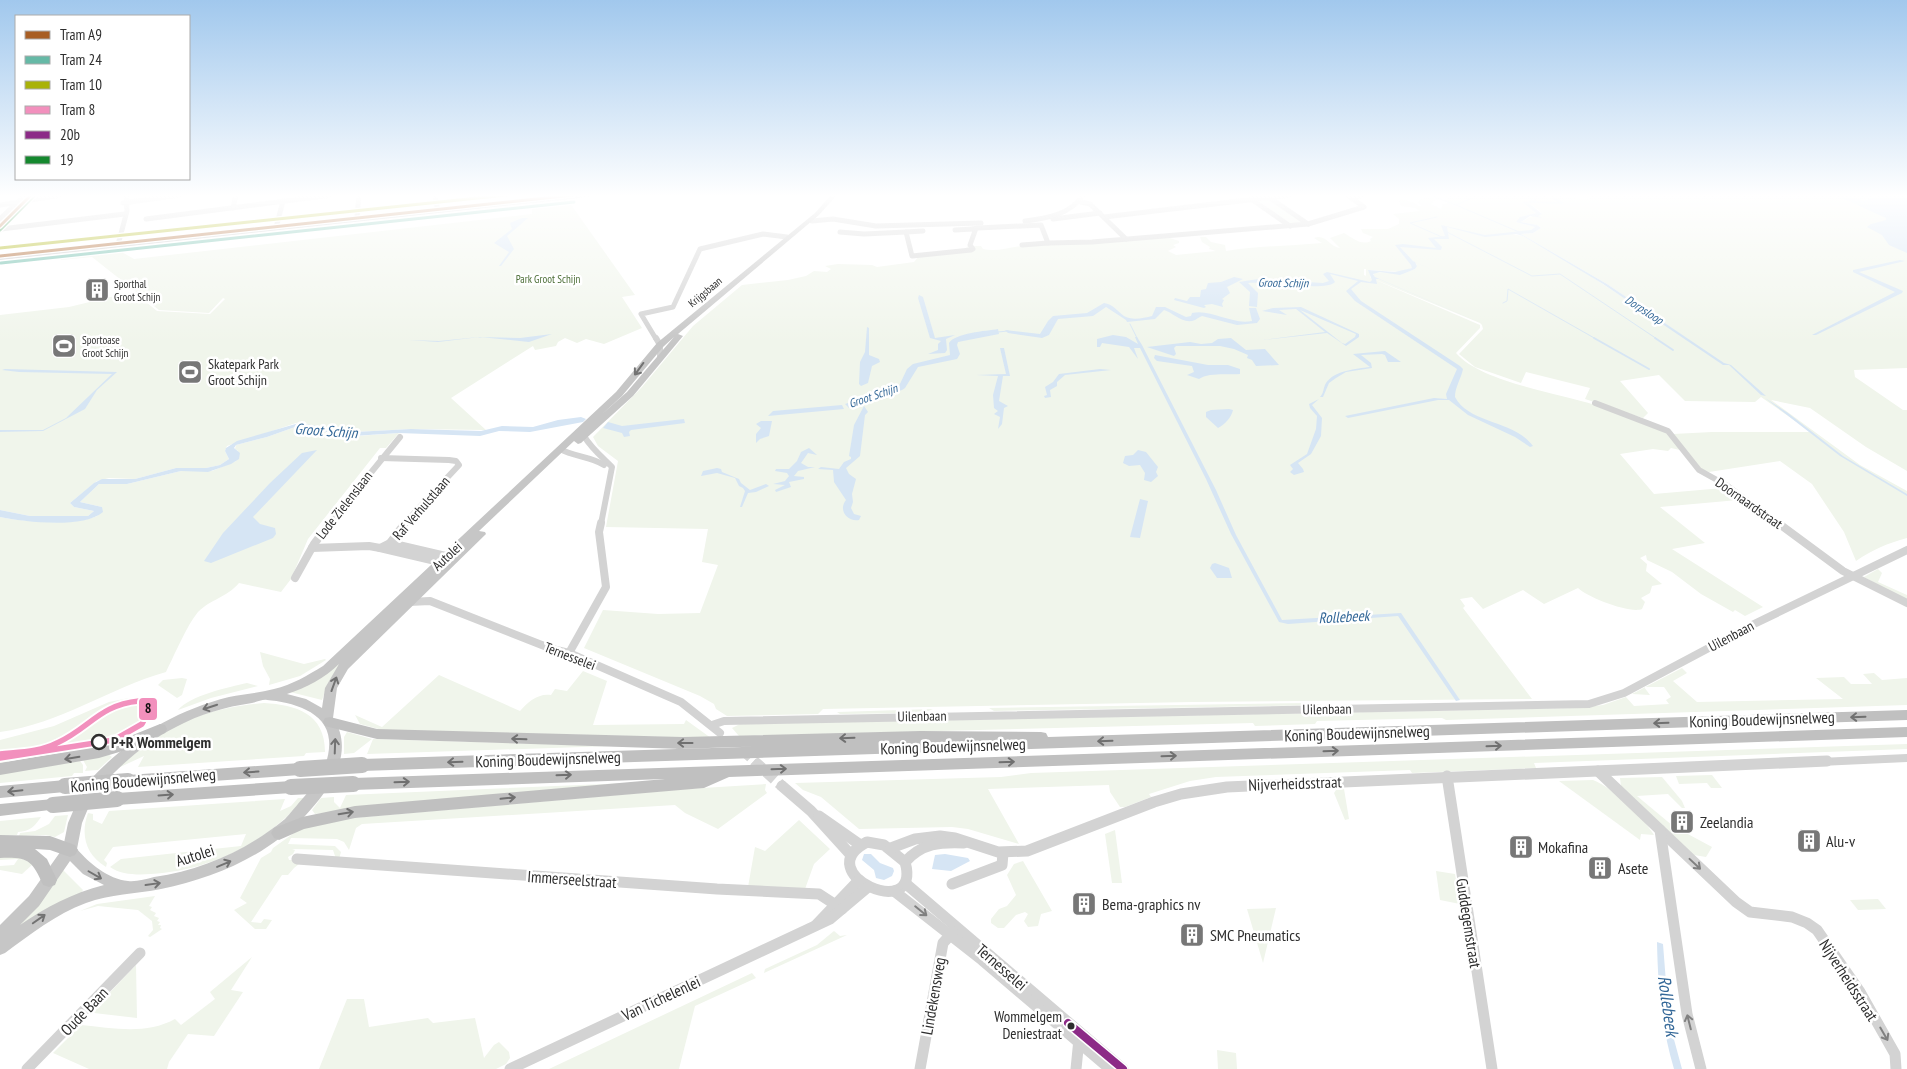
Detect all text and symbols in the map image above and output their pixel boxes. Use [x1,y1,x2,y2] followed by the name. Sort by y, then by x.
[15,15,190,180] legend
[60,25,102,44] text: Tram A9
[60,50,102,69] text: Tram 24
[60,75,102,94] text: Tram 10
[60,100,95,119] text: Tram 8
[60,125,80,144] text: 20b
[60,150,74,169] text: 19
[516,272,581,286] park label: Park Groot Schijn
[685,274,725,310] street label: Krijgsbaan
[1258,275,1309,290] water label: Groot Schijn
[84,277,110,303] building icon: Sporthal Groot Schijn
[114,277,161,304] place label: Sporthal Groot Schijn
[1622,292,1667,328] water label: Dorpsloop
[51,333,77,359] sports icon: Sportoase Groot Schijn
[82,333,129,360] place label: Sportoase Groot Schijn
[208,355,280,389] place label: Skatepark Park Groot Schijn
[177,359,203,385] sports icon: Skatepark Park Groot Schijn
[634,362,644,376] one-way arrow
[846,380,900,411] water label: Groot Schijn
[294,419,360,442] water label: Groot Schijn
[312,467,376,543] street label: Lode Zielenslaan
[388,472,454,544] street label: Raf Verhulstlaan
[1712,473,1786,533] street label: Doornaardstraat
[428,538,466,574] street label: Autolei
[1318,606,1372,627] water label: Rollebeek
[1705,617,1757,655] street label: Uilenbaan
[542,638,598,674] street label: Ternesselei
[330,677,339,692] one-way arrow
[138,697,158,721] line badge: 8
[145,699,151,717] text: 8
[1302,700,1352,718] street label: Uilenbaan
[203,703,219,712] one-way arrow
[1689,706,1835,732] street label: Koning Boudewijnsnelweg
[897,707,947,725] street label: Uilenbaan
[1851,712,1867,721] one-way arrow
[1653,719,1669,728] one-way arrow
[1284,720,1430,746] street label: Koning Boudewijnsnelweg
[111,732,211,752] place label: P+R Wommelgem
[839,733,856,743] one-way arrow
[880,733,1026,759] street label: Koning Boudewijnsnelweg
[91,734,107,750] marker: P+R Wommelgem
[511,734,527,743] one-way arrow
[1097,737,1113,746] one-way arrow
[330,738,340,754] one-way arrow
[677,738,693,748] one-way arrow
[1486,741,1502,751] one-way arrow
[475,746,621,772] street label: Koning Boudewijnsnelweg
[1323,747,1339,756] one-way arrow
[1161,752,1177,761] one-way arrow
[64,753,80,763] one-way arrow
[448,757,464,766] one-way arrow
[998,757,1014,766] one-way arrow
[70,764,216,796] street label: Koning Boudewijnsnelweg
[771,764,787,773] one-way arrow
[244,767,260,777] one-way arrow
[556,771,572,780] one-way arrow
[1248,771,1343,795] street label: Nijverheidsstraat
[393,777,409,787] one-way arrow
[8,786,24,796] one-way arrow
[157,790,173,800] one-way arrow
[500,793,516,803] one-way arrow
[338,808,354,818] one-way arrow
[1669,809,1695,835] building icon: Zeelandia
[1700,812,1753,832] place label: Zeelandia
[1796,828,1822,854] building icon: Alu-v
[1826,831,1856,851] place label: Alu-v
[1508,834,1534,860] building icon: Mokafina
[1538,837,1588,857] place label: Mokafina
[173,839,217,871] street label: Autolei
[1587,855,1613,881] building icon: Asete
[216,858,231,868] one-way arrow
[1618,858,1648,878] place label: Asete
[1689,858,1701,870] one-way arrow
[527,866,618,892] street label: Immerseelstraat
[87,870,101,880] one-way arrow
[1452,877,1486,970] street label: Guddegemstraat
[144,878,160,888] one-way arrow
[1071,891,1097,917] building icon: Bema-graphics nv
[1102,894,1201,914] place label: Bema-graphics nv
[915,905,928,916] one-way arrow
[32,914,46,924] one-way arrow
[1179,922,1205,948] building icon: SMC Pneumatics
[1210,925,1300,945] place label: SMC Pneumatics
[1815,935,1883,1025] street label: Nijverheidsstraat
[972,939,1032,995] street label: Ternesselei
[916,956,950,1036] street label: Lindekensweg
[618,971,703,1025] street label: Van Tichelenlei
[1653,974,1684,1040] water label: Rollebeek
[56,982,112,1040] street label: Oude Baan
[994,1007,1062,1043] place label: Wommelgem Deniestraat
[1684,1014,1693,1030] one-way arrow
[1066,1021,1076,1031] marker: Wommelgem Deniestraat
[1879,1027,1889,1041] one-way arrow

